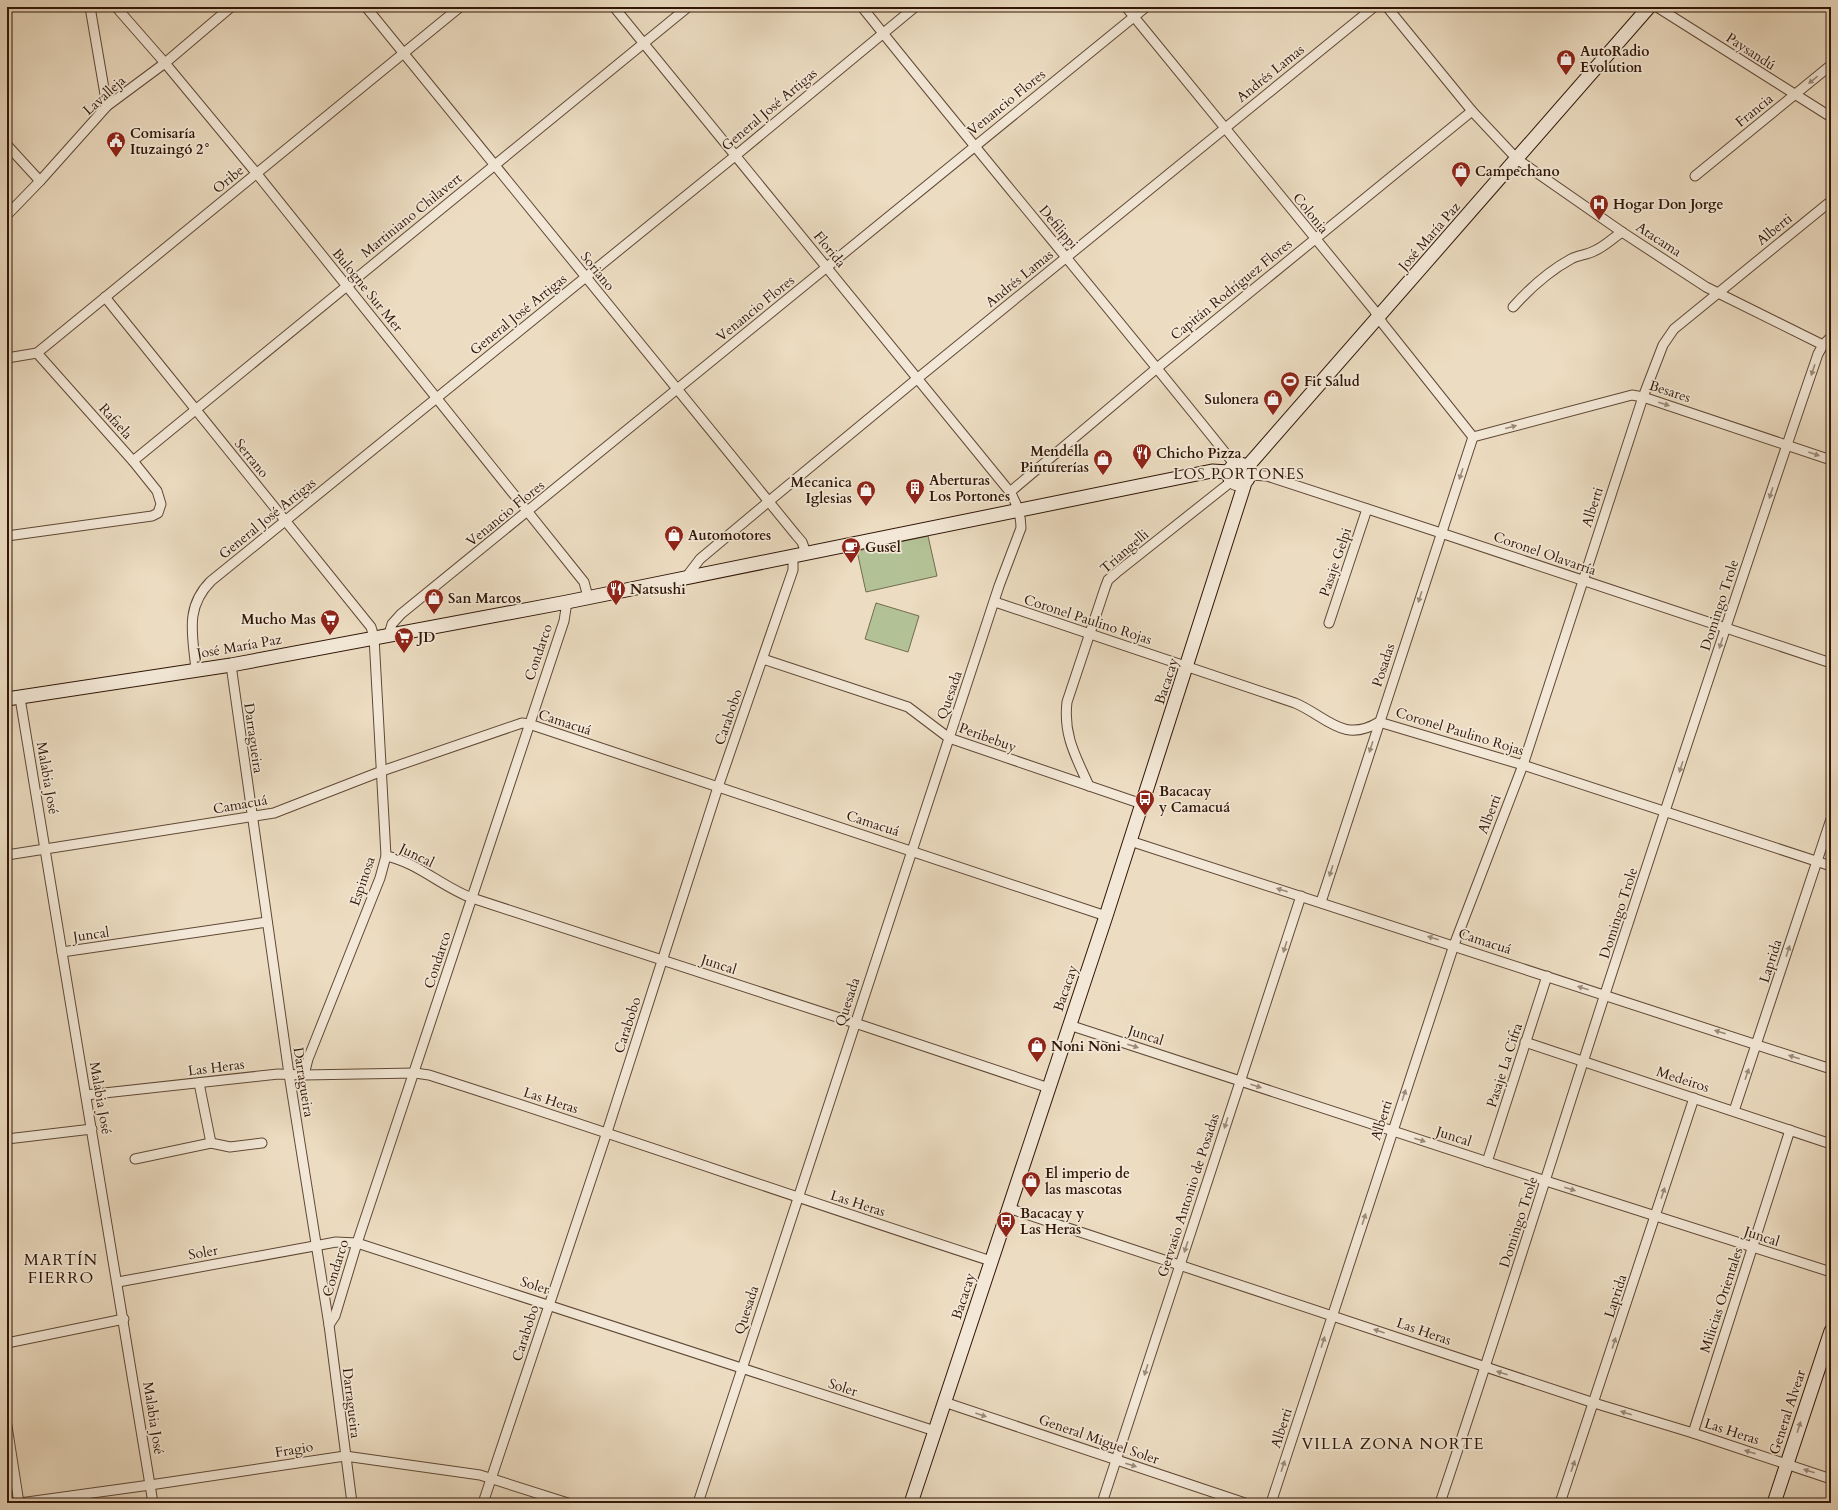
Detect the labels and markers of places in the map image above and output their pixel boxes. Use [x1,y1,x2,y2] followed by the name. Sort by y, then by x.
[1580,42,1649,77] place label: AutoRadio Evolution
[1555,48,1577,76] shop icon: AutoRadio Evolution
[130,124,211,159] place label: Comisaría Ituzaingó 2°
[105,130,127,158] public building icon: Comisaría Ituzaingó 2°
[1450,160,1472,188] shop icon: Campechano
[1475,162,1560,181] place label: Campechano
[1588,193,1610,221] hospital icon: Hogar Don Jorge
[1613,195,1723,214] place label: Hogar Don Jorge
[1279,370,1301,398] sports icon: Fit Salud
[1304,372,1360,391] place label: Fit Salud
[1262,388,1284,416] shop icon: Sulonera
[1204,390,1259,409] place label: Sulonera
[1020,442,1089,477] place label: Mendella Pinturerías
[1131,442,1153,470] restaurant icon: Chicho Pizza
[1156,444,1241,463] place label: Chicho Pizza
[1092,448,1114,476] shop icon: Mendella Pinturerías
[929,471,1010,506] place label: Aberturas Los Portones
[791,473,852,508] place label: Mecanica Iglesias
[904,477,926,505] building icon: Aberturas Los Portones
[855,479,877,507] shop icon: Mecanica Iglesias
[663,524,685,552] shop icon: Automotores
[688,526,771,545] place label: Automotores
[840,536,862,564] cafe icon: Gusel
[865,538,901,557] place label: Gusel
[605,578,627,606] restaurant icon: Natsushi
[630,580,686,599] place label: Natsushi
[423,587,445,615] shop icon: San Marcos
[448,589,521,608] place label: San Marcos
[319,608,341,636] supermarket icon: Mucho Mas
[241,610,316,629] place label: Mucho Mas
[393,626,415,654] supermarket icon: JD
[416,628,435,647] place label: JD
[1158,782,1230,817] place label: Bacacay y Camacuá
[1134,788,1156,816] bus stop icon: Bacacay y Camacuá
[1026,1035,1048,1063] shop icon: Noni Noni
[1051,1037,1122,1056] place label: Noni Noni
[1045,1164,1130,1199] place label: El imperio de las mascotas
[1020,1170,1042,1198] shop icon: El imperio de las mascotas
[1020,1204,1084,1239] place label: Bacacay y Las Heras
[995,1210,1017,1238] bus stop icon: Bacacay y Las Heras

